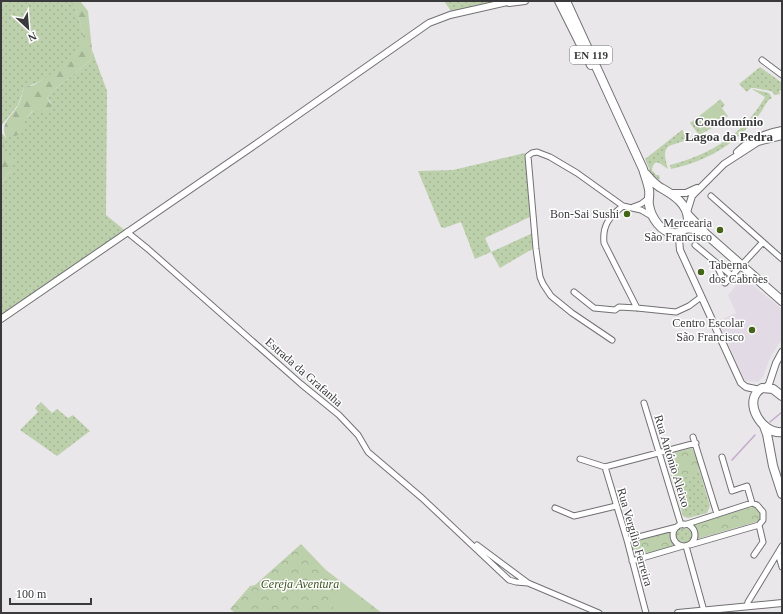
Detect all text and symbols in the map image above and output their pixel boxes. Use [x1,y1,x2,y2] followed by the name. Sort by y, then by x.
[8,8,48,48] north arrow
[26,30,39,44] text: N
[570,46,612,64] road number: EN 119
[685,114,774,144] district label: Condomínio Lagoa da Pedra
[550,207,620,221] place label: Bon-Sai Sushi
[622,209,632,219] marker: Bon-Sai Sushi
[644,216,713,244] place label: Mercearia São Francisco
[715,225,725,235] marker: Mercearia São Francisco
[709,258,768,286] place label: Taberna dos Cabrões
[696,267,706,277] marker: Taberna dos Cabrões
[672,316,744,344] place label: Centro Escolar São Francisco
[747,325,757,335] marker: Centro Escolar São Francisco
[262,335,346,410] street label: Estrada da Grafanha
[651,413,693,509] street label: Rua António Aleixo
[614,486,656,588] street label: Rua Vergílio Ferreira
[261,577,339,591] park label: Cereja Aventura
[10,580,91,606] scale bar
[16,587,47,601] text: 100 m

